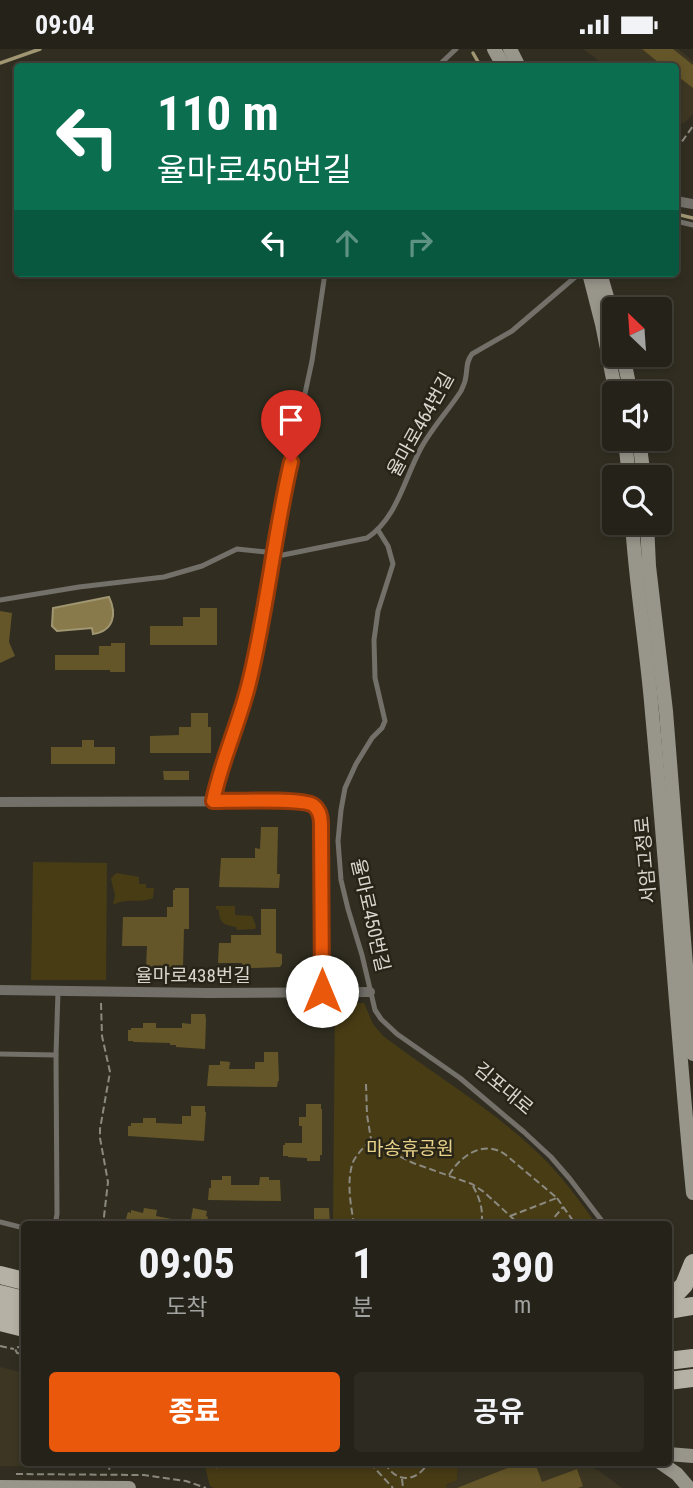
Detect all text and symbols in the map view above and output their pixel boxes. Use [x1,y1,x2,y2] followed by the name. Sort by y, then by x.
[35,10,95,40] text: 09:04
[157,85,279,142] text: 110 m
[42,91,133,182] icon: left
[157,151,352,189] text: 율마로450번길
[255,224,293,262] icon: left
[328,224,366,262] icon: ahead
[401,224,439,262] icon: right
[602,297,672,367] north arrow
[602,297,672,535] map controls
[382,368,459,480] street label: 율마로464번길
[602,381,672,451] button: sound
[261,390,321,462] pin
[272,401,310,439] icon: arrive
[602,465,672,535] button: search
[630,815,661,904] street label: 서암고정로
[346,856,395,974] street label: 율마로450번길
[285,954,359,1028] position arrow
[135,964,251,987] street label: 율마로438번길
[470,1057,538,1120] street label: 김포대로
[366,1137,454,1160] park label: 마송휴공원
[138,1239,235,1288] text: 09:05
[352,1239,373,1288] text: 1
[491,1243,555,1292] text: 390
[514,1292,531,1319] text: m
[165,1294,208,1321] text: 도착
[352,1294,373,1321] text: 분
[49,1372,340,1452] button: 종료
[354,1372,644,1452] button: 공유

